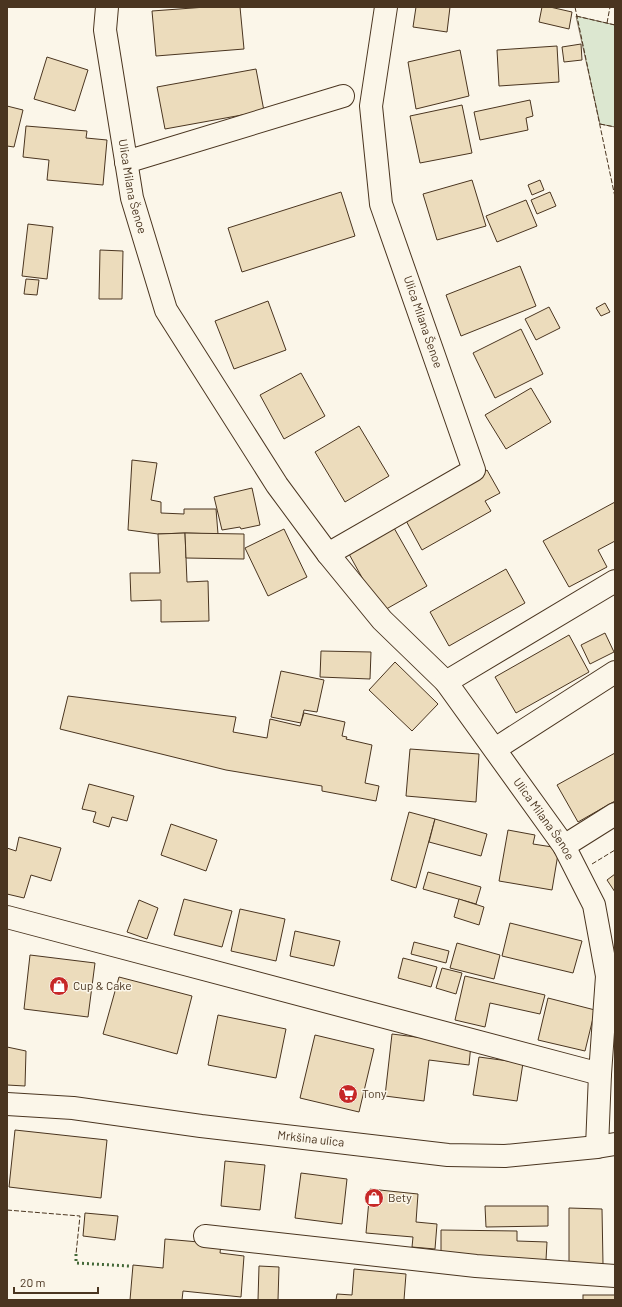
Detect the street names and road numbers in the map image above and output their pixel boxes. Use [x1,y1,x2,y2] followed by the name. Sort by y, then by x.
[117,138,150,235] street label: Ulica Milana Šenoe
[402,274,446,370] street label: Ulica Milana Šenoe
[511,775,578,862] street label: Ulica Milana Šenoe
[277,1127,345,1149] street label: Mrkšina ulica

